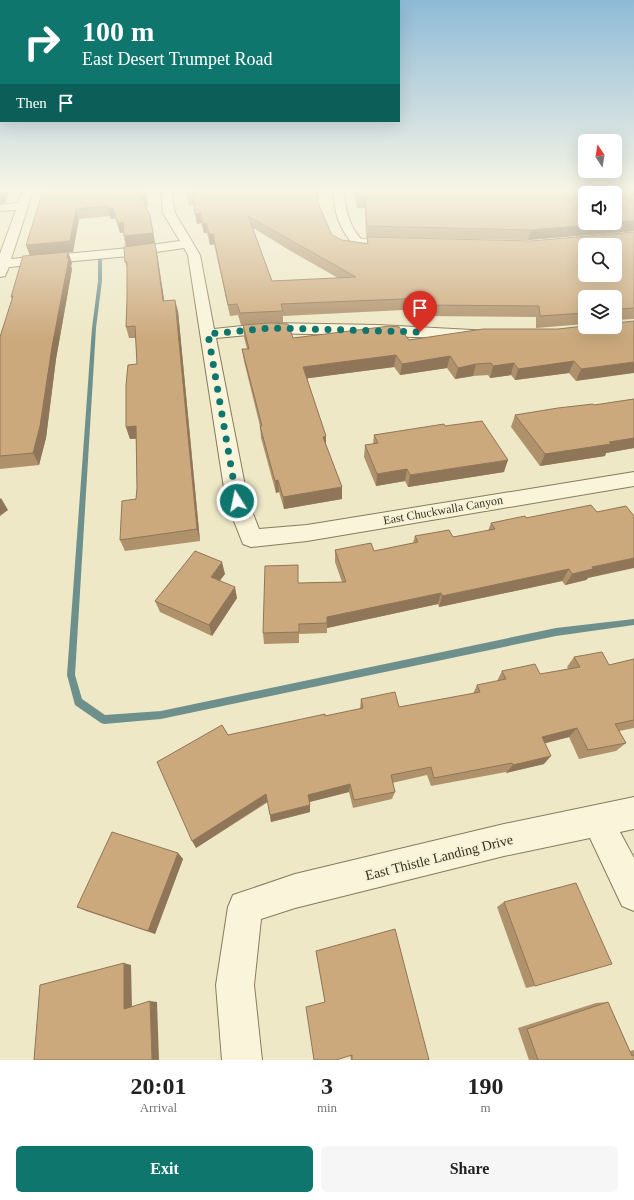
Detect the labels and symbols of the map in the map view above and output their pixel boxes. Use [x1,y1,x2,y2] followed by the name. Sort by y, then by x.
[578,134,622,178] north arrow
[403,291,437,332] pin
[216,480,258,522] position arrow
[382,493,504,527] street label: East Chuckwalla Canyon
[364,832,515,883] street label: East Thistle Landing Drive

